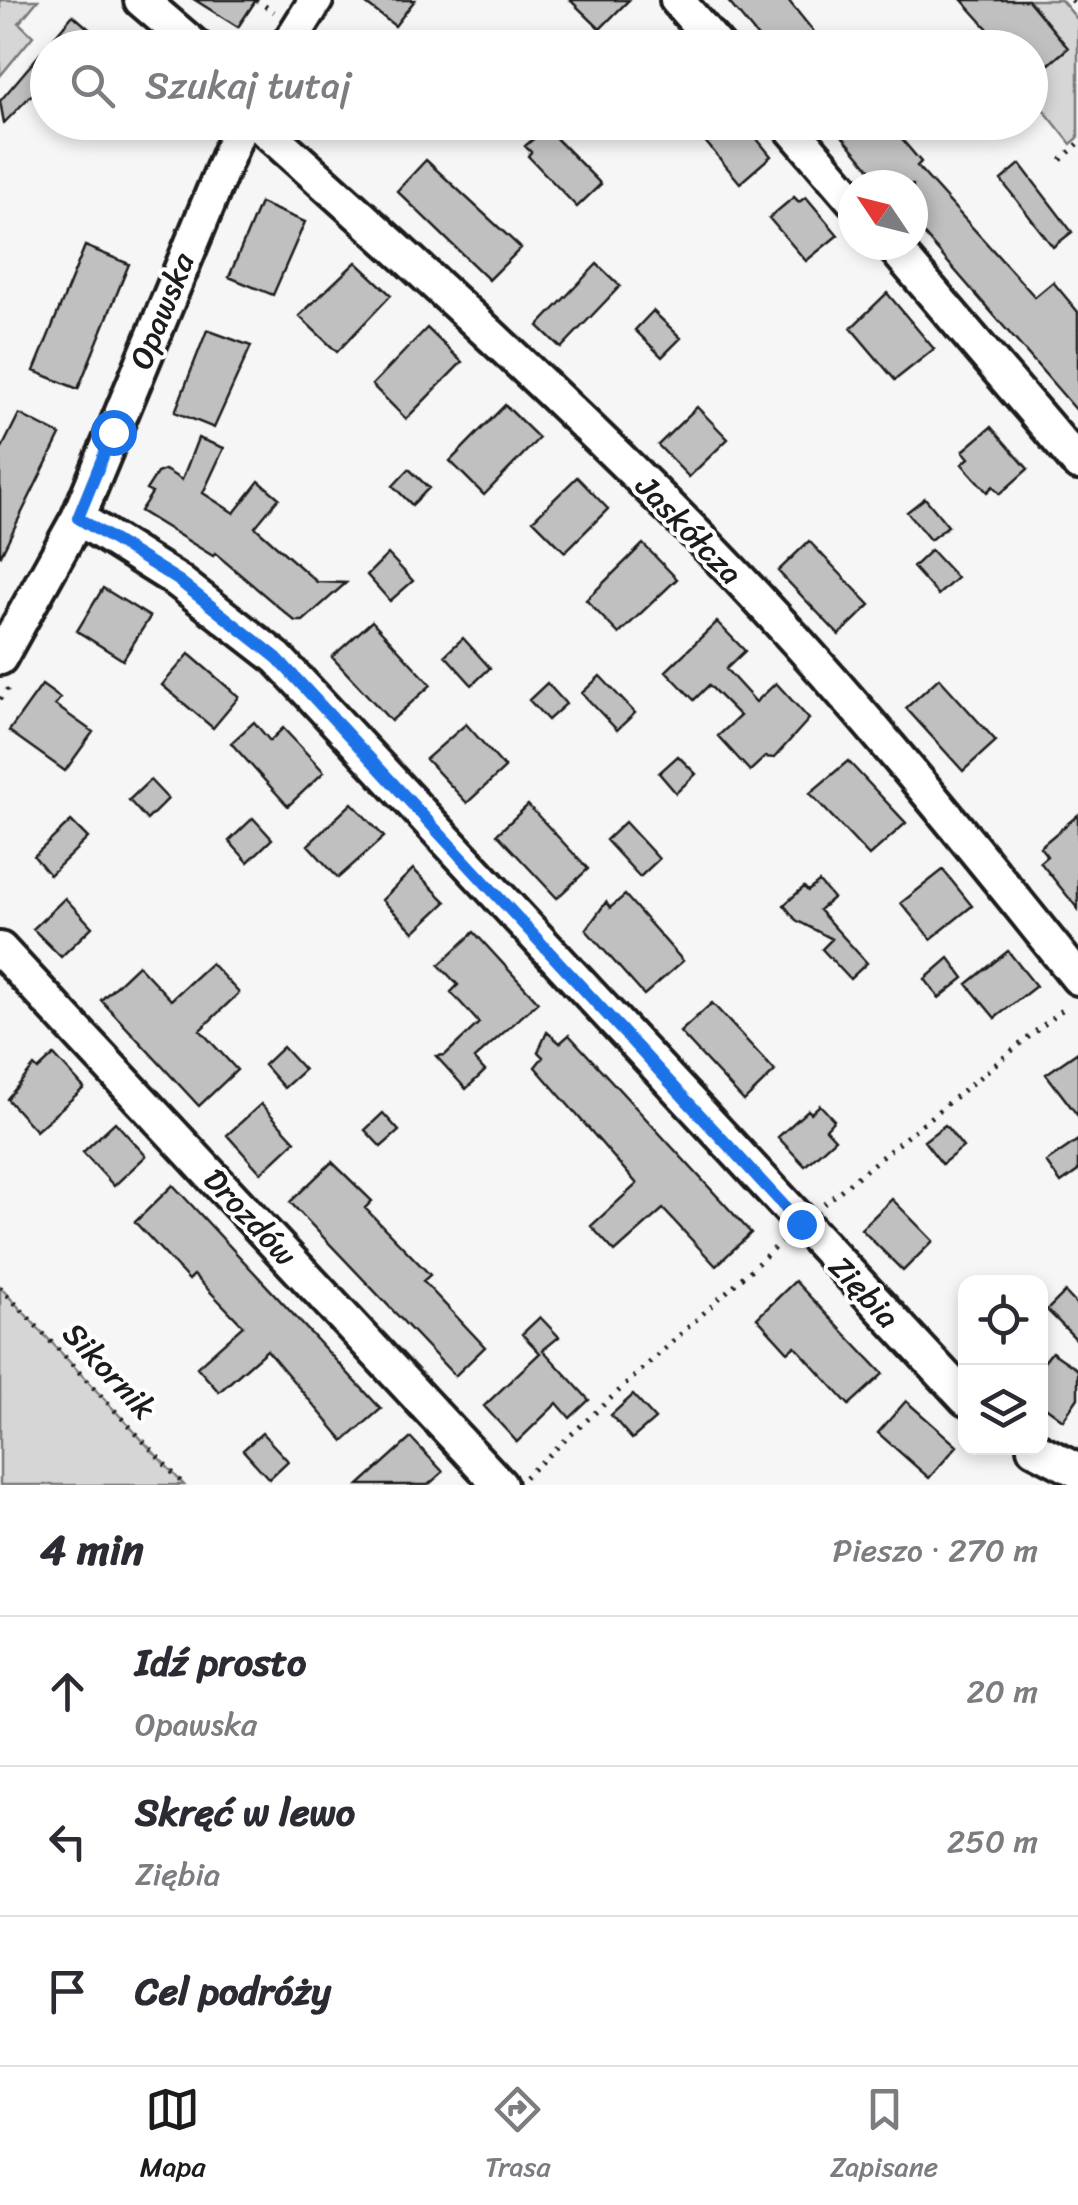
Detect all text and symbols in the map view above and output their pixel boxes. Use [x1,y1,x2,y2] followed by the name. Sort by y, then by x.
[30,30,1048,140] search box
[145,52,351,119] text: Szukaj tutaj
[65,58,120,113] icon: search
[838,170,928,260] north arrow
[113,243,212,378] street label: Opawska
[91,410,137,456] route start
[620,460,757,599] street label: Jaskółcza
[189,1154,312,1281] street label: Drozdów
[779,1202,825,1248] route end
[814,1241,914,1343] street label: Ziębia
[958,1275,1048,1455] map controls
[958,1275,1048,1365] button: locate
[48,1308,171,1435] street label: Sikornik
[958,1365,1048,1455] button: layers
[40,1513,144,1587] text: 4 min
[832,1522,1038,1579] text: Pieszo · 270 m
[135,1629,306,1696] text: Idź prosto
[966,1663,1038,1720] text: 20 m
[40,1664,95,1719] icon: ahead
[135,1696,257,1753] text: Opawska
[135,1779,355,1846] text: Skręć w lewo
[947,1813,1038,1870] text: 250 m
[40,1814,95,1869] icon: left
[135,1846,220,1903] text: Ziębia
[135,1958,331,2025] text: Cel podróży
[40,1964,95,2019] icon: arrive
[140,2082,205,2191] tab: Mapa
[485,2082,550,2191] tab: Trasa
[830,2082,938,2191] tab: Zapisane

